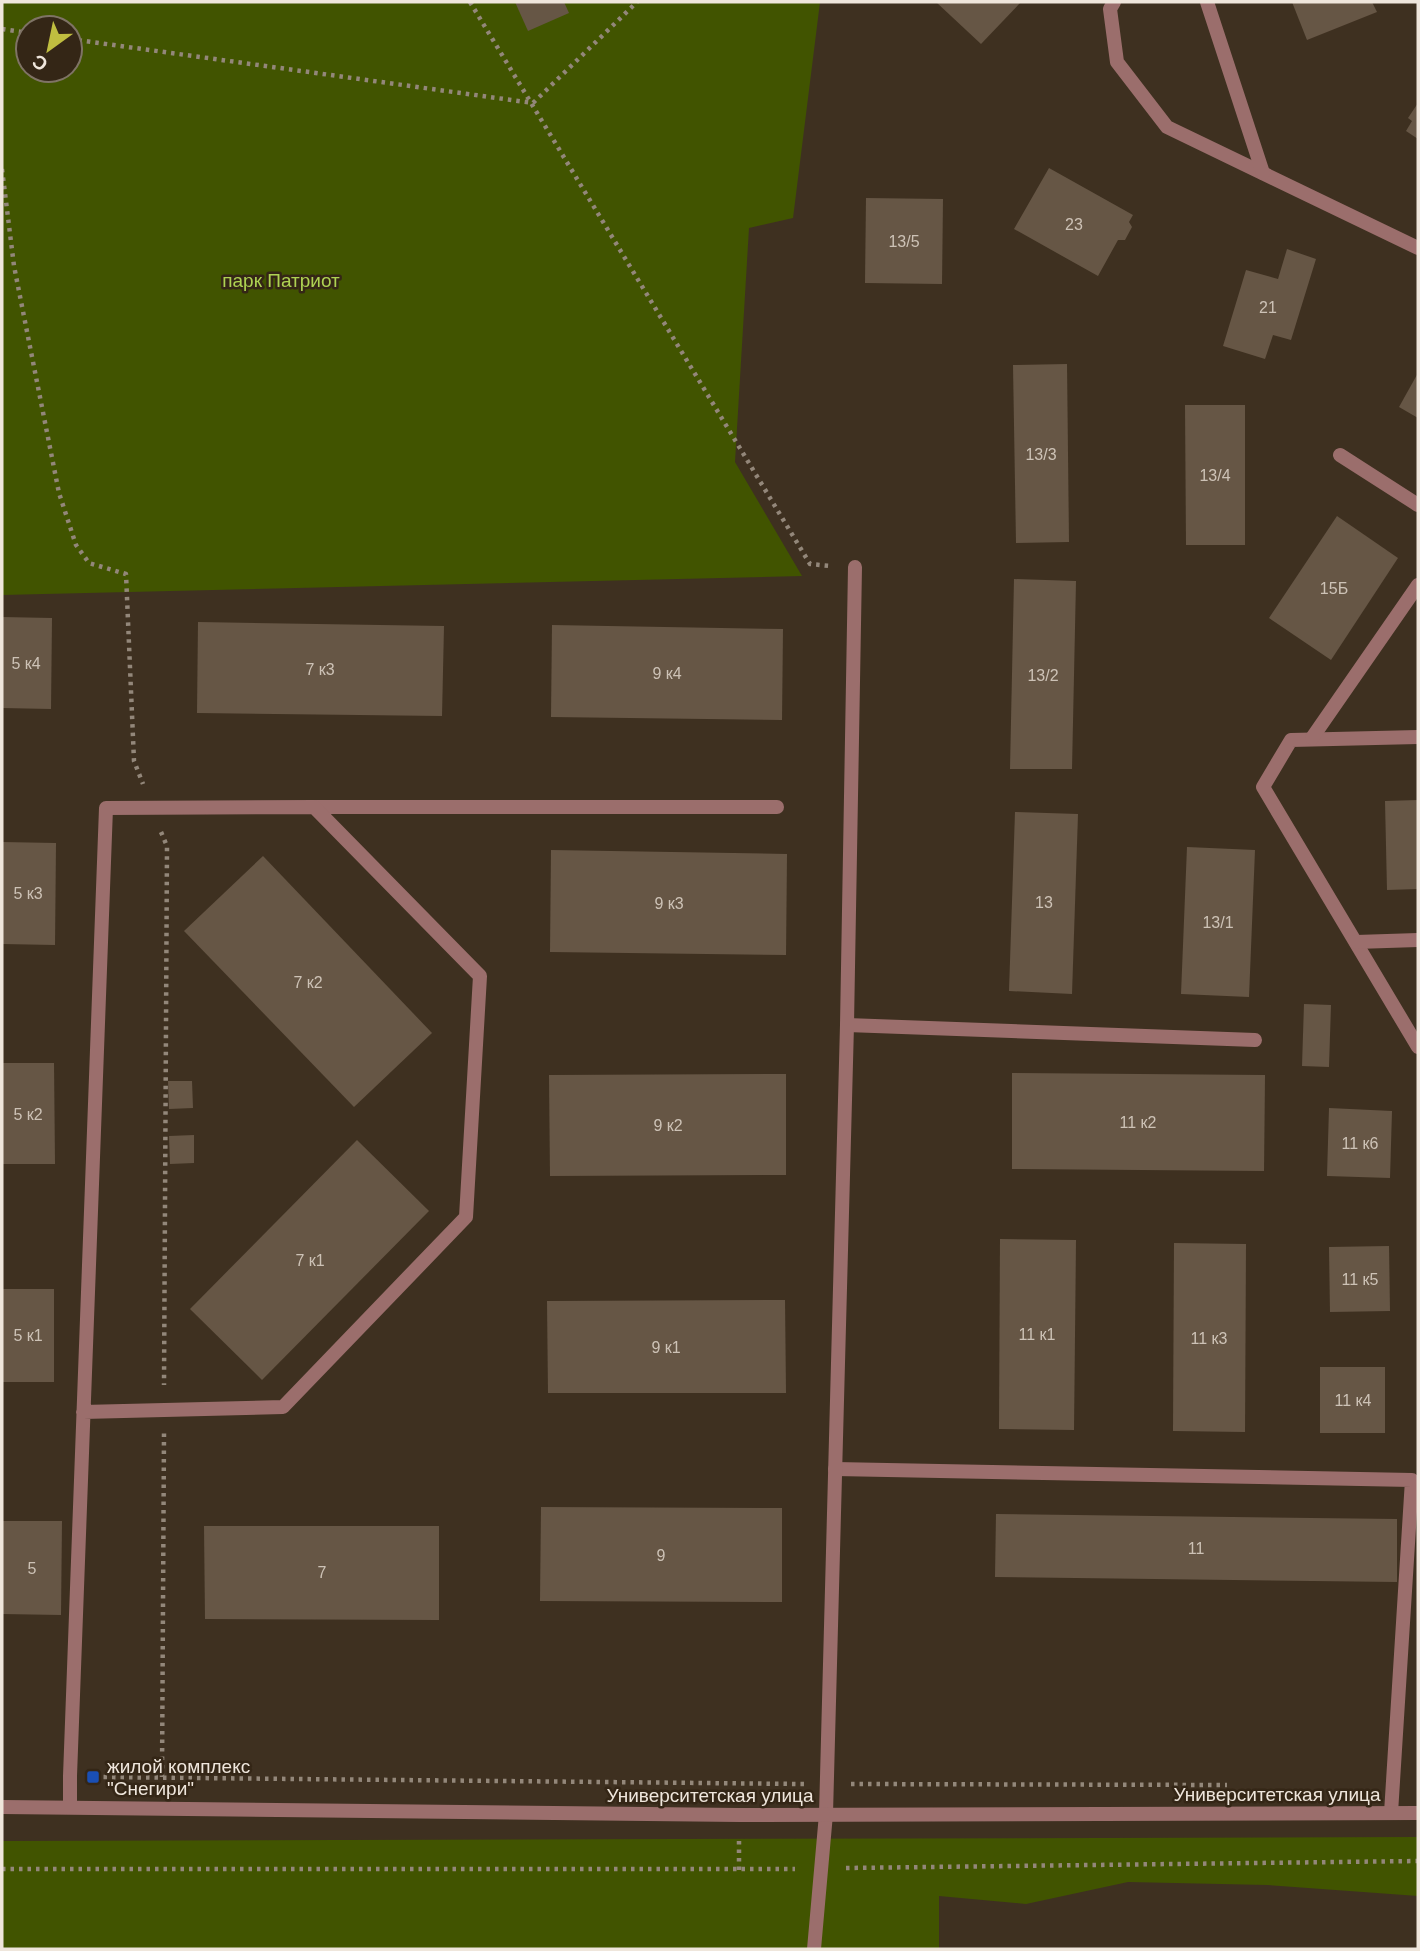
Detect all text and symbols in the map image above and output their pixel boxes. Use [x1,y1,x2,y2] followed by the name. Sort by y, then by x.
[14,14,84,84] north arrow
[28,50,51,75] text: С
[1065,216,1083,233] house number: 23
[888,233,920,250] house number: 13/5
[222,270,340,291] park label: парк Патриот
[1259,299,1277,316] house number: 21
[1025,446,1057,463] house number: 13/3
[1199,467,1231,484] house number: 13/4
[1320,580,1348,597] house number: 15Б
[11,655,41,672] house number: 5 к4
[305,661,335,678] house number: 7 к3
[652,665,682,682] house number: 9 к4
[1027,667,1059,684] house number: 13/2
[13,885,43,902] house number: 5 к3
[1035,894,1053,911] house number: 13
[654,895,684,912] house number: 9 к3
[1202,914,1234,931] house number: 13/1
[293,974,323,991] house number: 7 к2
[13,1106,43,1123] house number: 5 к2
[1120,1114,1157,1131] house number: 11 к2
[653,1117,683,1134] house number: 9 к2
[1342,1135,1379,1152] house number: 11 к6
[295,1252,325,1269] house number: 7 к1
[1342,1271,1379,1288] house number: 11 к5
[1019,1326,1056,1343] house number: 11 к1
[13,1327,43,1344] house number: 5 к1
[1191,1330,1228,1347] house number: 11 к3
[651,1339,681,1356] house number: 9 к1
[1335,1392,1372,1409] house number: 11 к4
[1188,1540,1204,1557] house number: 11
[657,1547,666,1564] house number: 9
[28,1560,37,1577] house number: 5
[318,1564,327,1581] house number: 7
[107,1756,250,1799] place label: жилой комплекс "Снегири"
[85,1769,101,1785] marker: жилой комплекс "Снегири"
[1174,1784,1381,1805] street label: Университетская улица
[607,1785,814,1806] street label: Университетская улица

